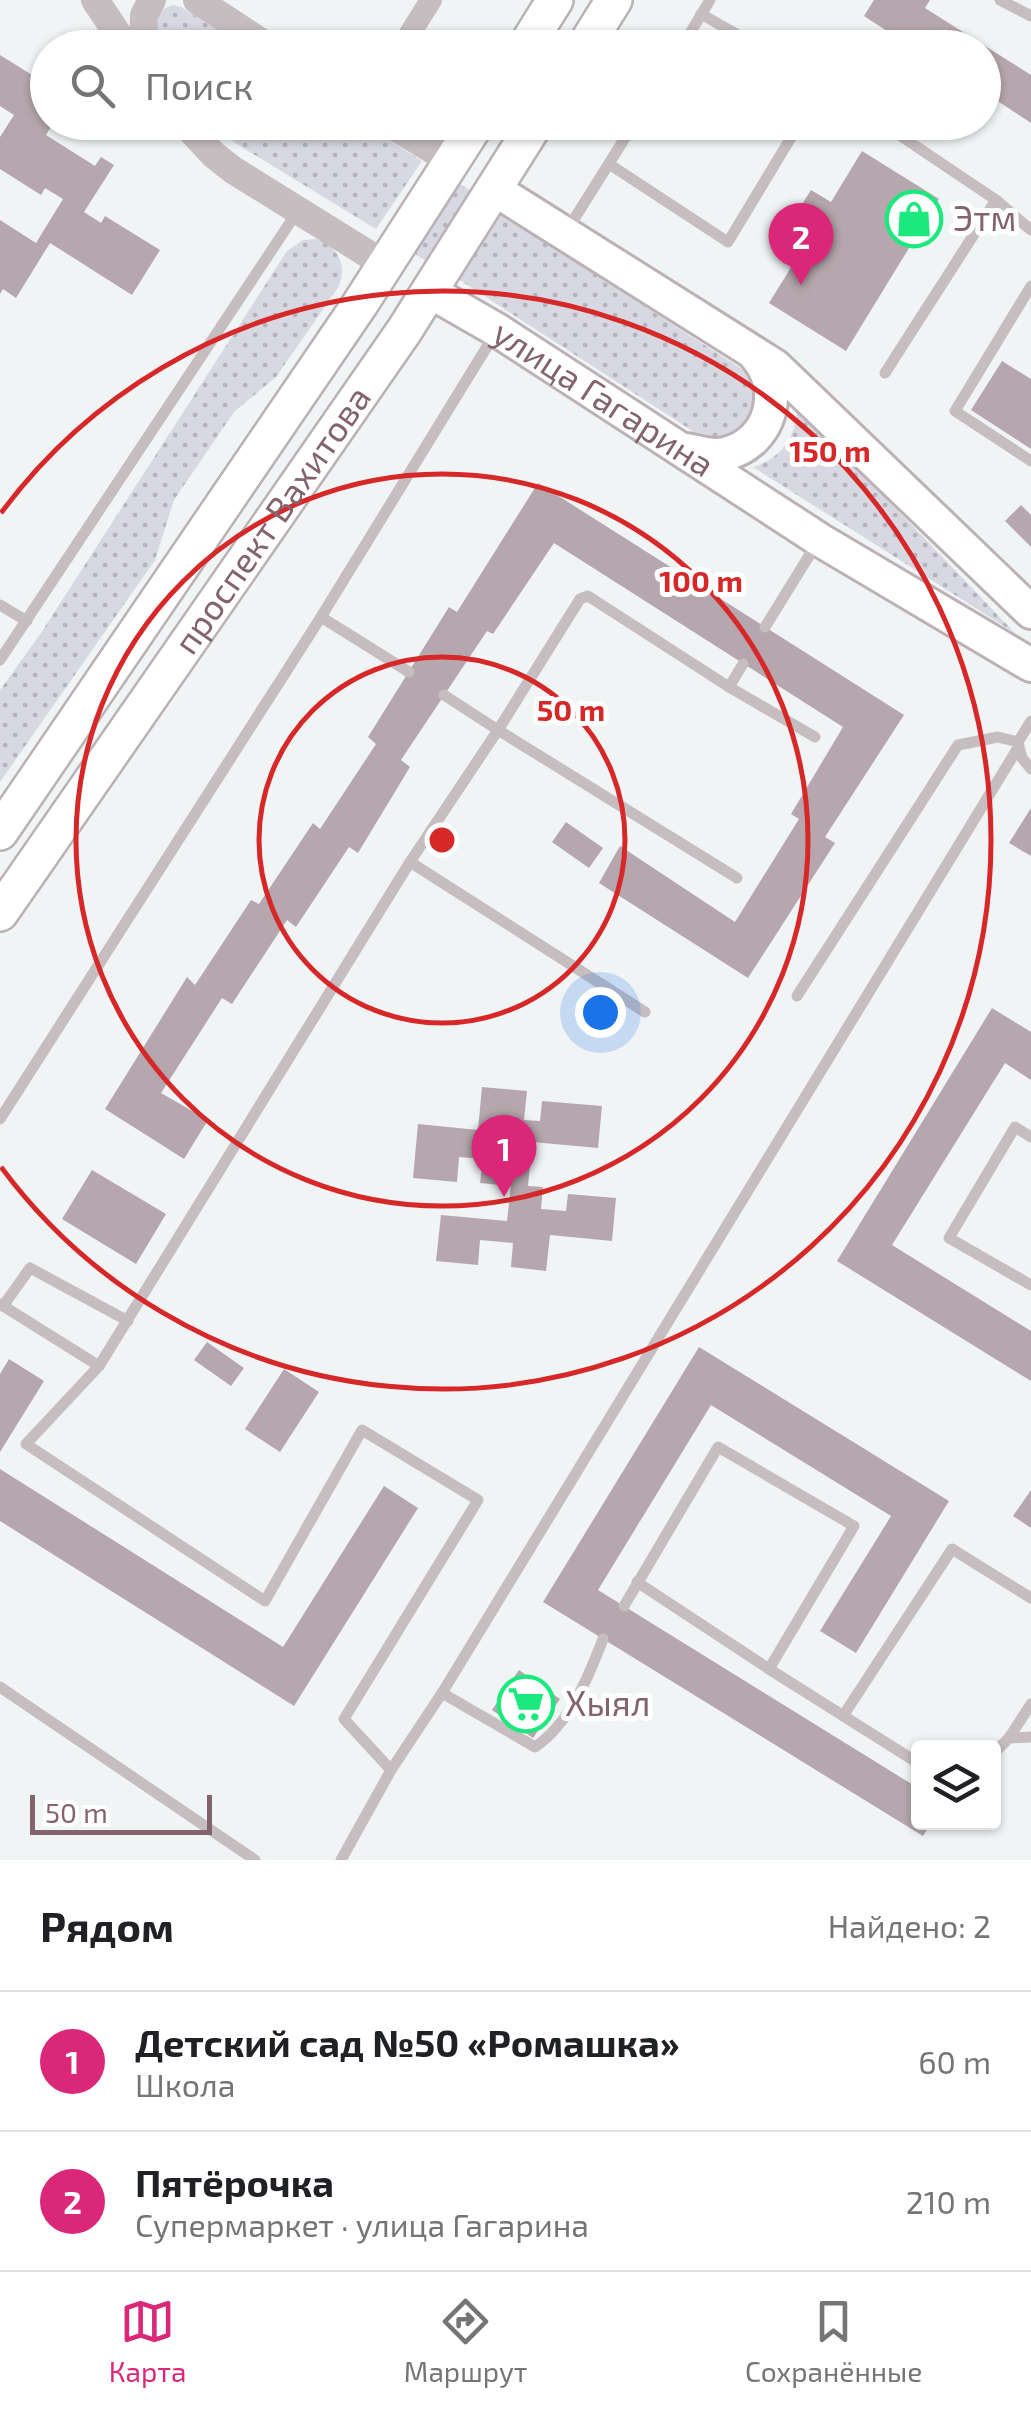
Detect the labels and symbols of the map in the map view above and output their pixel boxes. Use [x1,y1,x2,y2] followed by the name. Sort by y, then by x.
[884,189,944,249] shop icon: Этм
[953,196,1017,238] place label: Этм
[768,202,834,285] pin: 2
[485,310,723,484] street label: улица Гагарина
[163,377,378,661] street label: проспект Вахитова
[789,432,871,468] text: 150 m
[659,562,743,598] text: 100 m
[537,691,605,727] text: 50 m
[424,822,460,858] centre of rings
[575,987,626,1038] your location
[472,1114,536,1197] pin: 1
[496,1674,556,1734] supermarket icon: Хыял
[565,1681,650,1723] place label: Хыял
[30,1790,212,1834] scale bar

